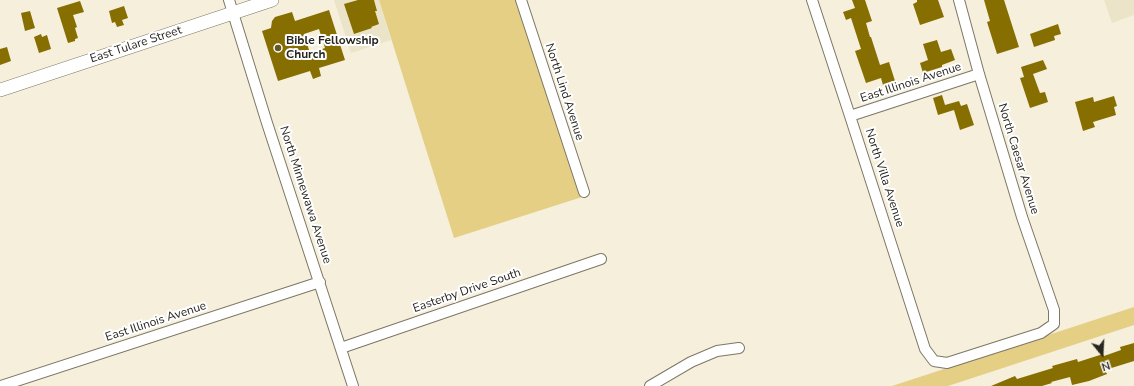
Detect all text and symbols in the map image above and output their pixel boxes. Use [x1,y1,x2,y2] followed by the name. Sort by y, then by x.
[88,23,184,67] street label: East Tulare Street
[286,34,379,62] place label: Bible Fellowship Church
[542,42,586,142] street label: North Lind Avenue
[273,43,283,53] marker: Bible Fellowship Church
[859,60,963,106] street label: East Illinois Avenue
[994,102,1042,216] street label: North Caesar Avenue
[276,124,334,266] street label: North Minnewawa Avenue
[861,127,907,229] street label: North Villa Avenue
[411,266,523,316] street label: Easterby Drive South
[104,299,208,345] street label: East Illinois Avenue
[1082,334,1122,374] north arrow
[1100,357,1112,374] text: N

